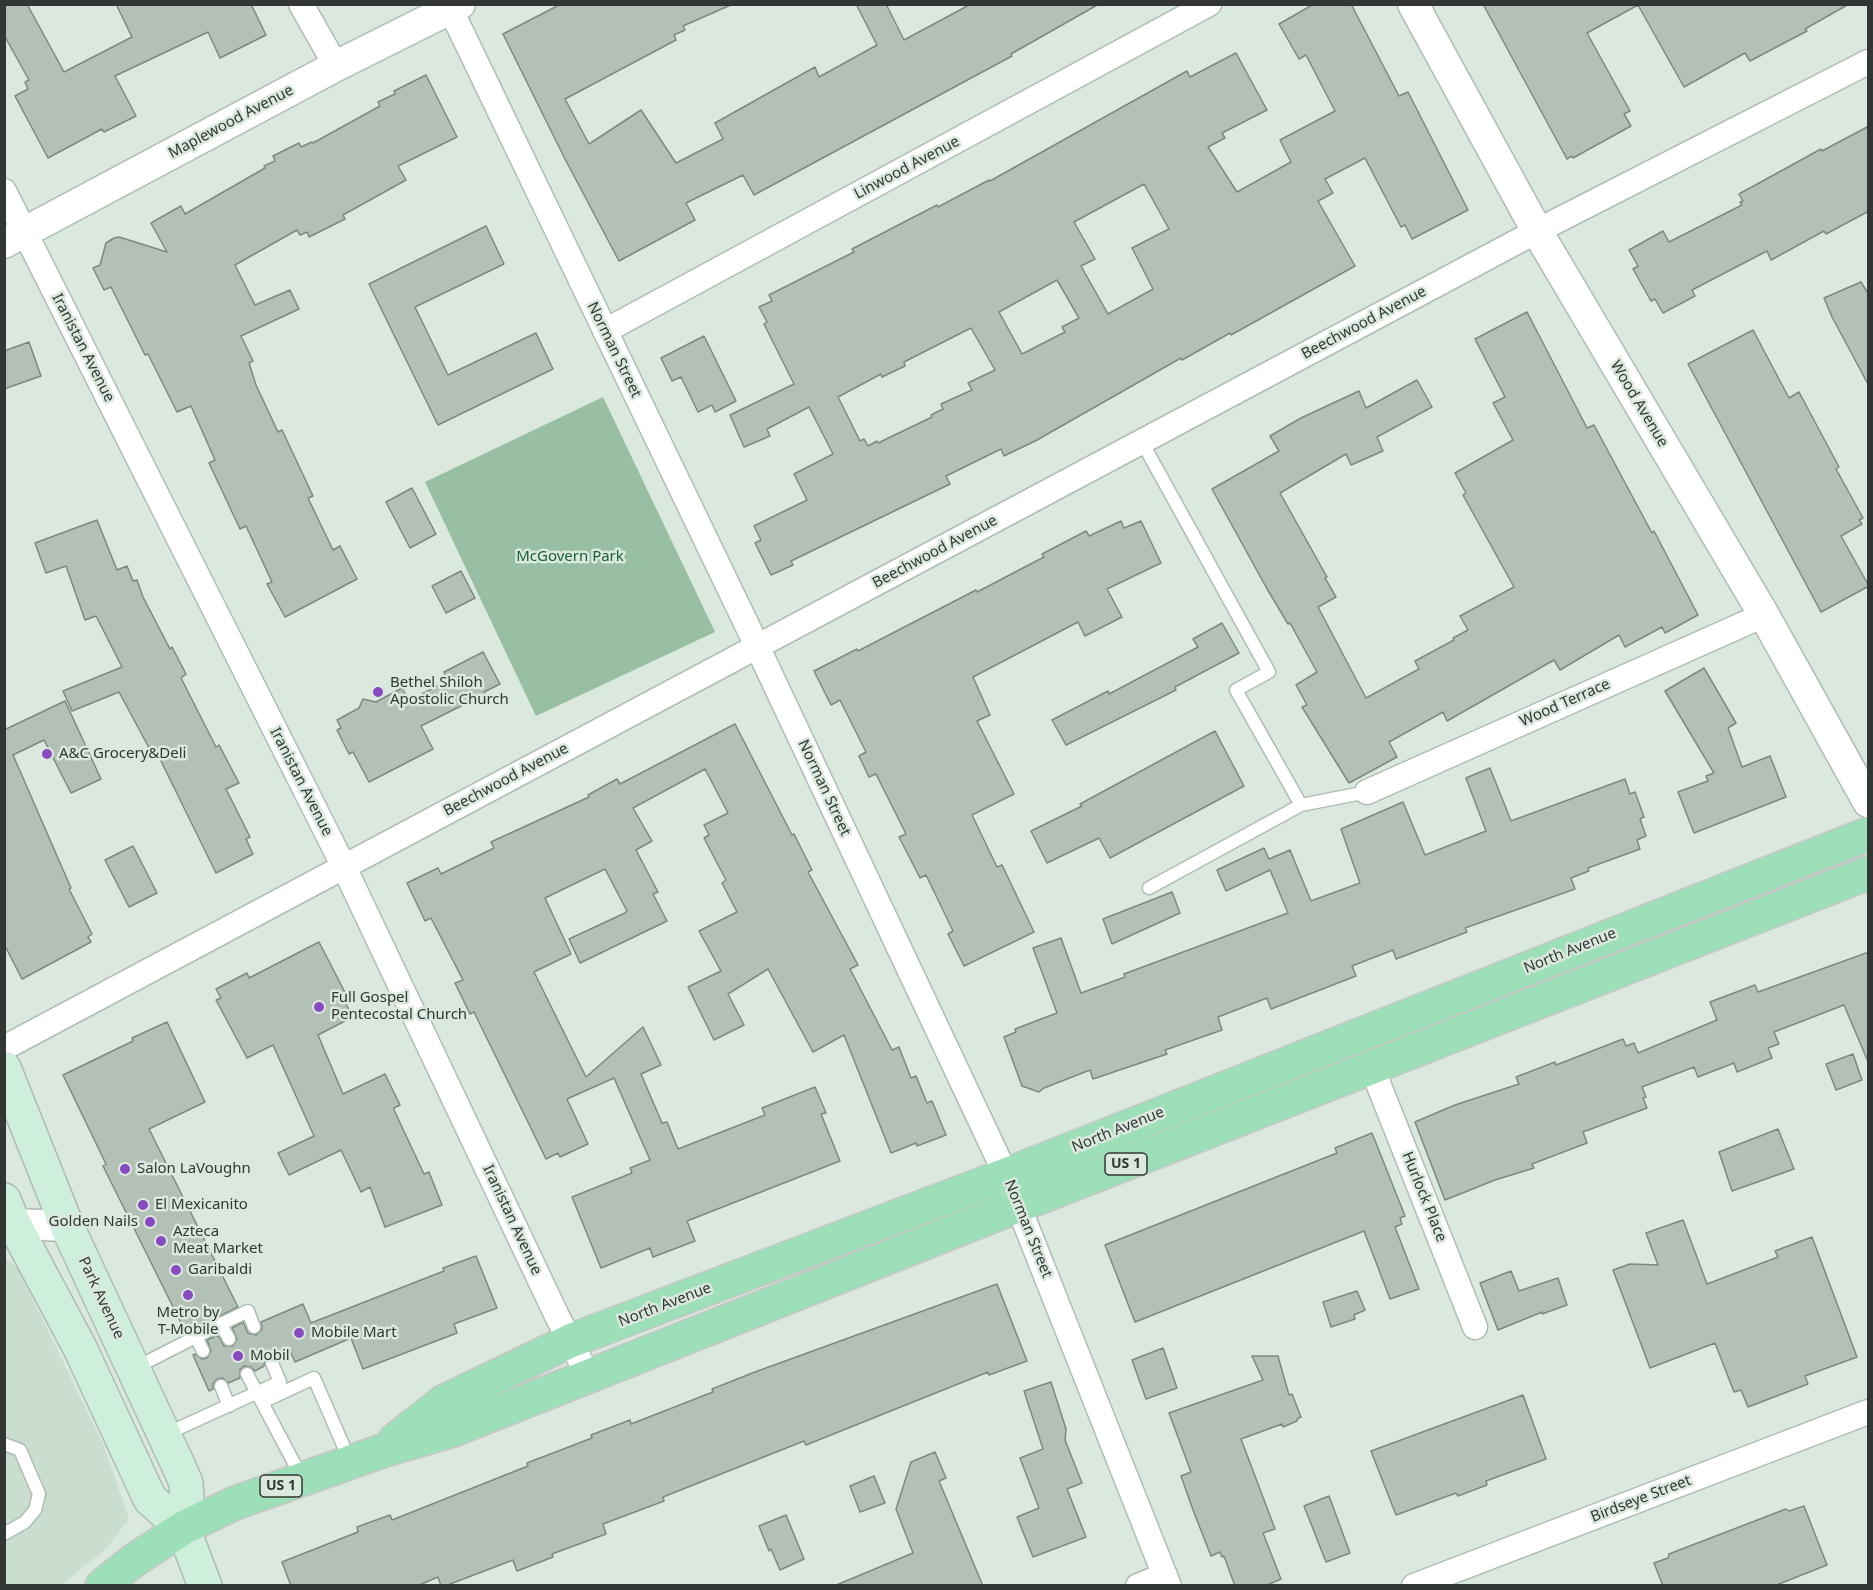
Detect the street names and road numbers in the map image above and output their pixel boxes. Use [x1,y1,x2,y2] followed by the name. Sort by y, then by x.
[165,81,297,163] street label: Maplewood Avenue
[851,133,963,203] street label: Linwood Avenue
[1298,282,1430,364] street label: Beechwood Avenue
[48,291,118,405] street label: Iranistan Avenue
[583,299,645,401] street label: Norman Street
[1606,358,1672,450] street label: Wood Avenue
[869,511,1001,593] street label: Beechwood Avenue
[1517,675,1613,731] street label: Wood Terrace
[266,725,336,839] street label: Iranistan Avenue
[794,737,854,839] street label: Norman Street
[440,739,572,821] street label: Beechwood Avenue
[1521,924,1619,978] street label: North Avenue
[1069,1103,1167,1157] street label: North Avenue
[1398,1149,1450,1245] street label: Hurlock Place
[1105,1153,1147,1175] road number: US 1
[479,1162,545,1278] street label: Iranistan Avenue
[1000,1177,1056,1281] street label: Norman Street
[74,1254,128,1342] street label: Park Avenue
[616,1279,714,1331] street label: North Avenue
[1588,1472,1694,1526] street label: Birdseye Street
[260,1475,302,1497] road number: US 1

